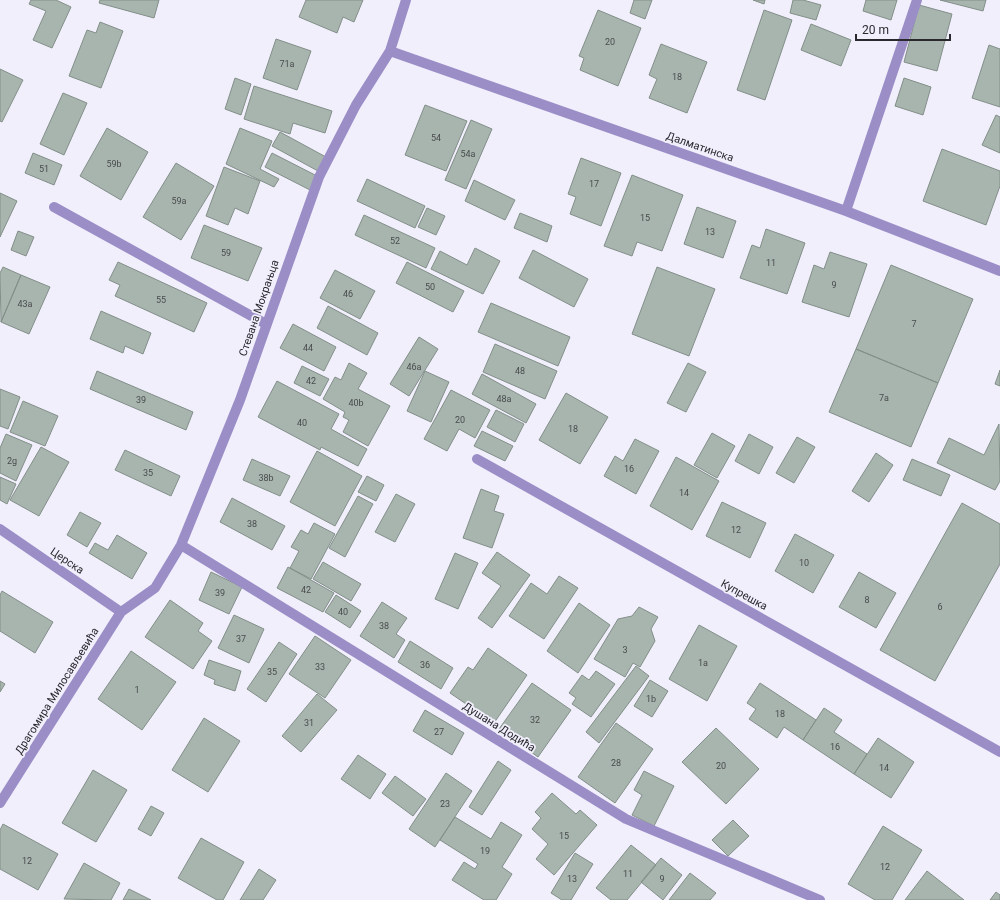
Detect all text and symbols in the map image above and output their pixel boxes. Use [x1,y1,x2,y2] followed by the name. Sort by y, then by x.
[856,16,950,42] scale bar
[862,23,889,37] text: 20 m
[605,37,615,47] house number: 20
[279,59,295,69] house number: 71a
[672,72,682,82] house number: 18
[665,129,735,165] street label: Далматинска
[431,133,441,143] house number: 54
[460,149,476,159] house number: 54a
[106,159,122,169] house number: 59b
[39,164,49,174] house number: 51
[589,179,599,189] house number: 17
[171,196,187,206] house number: 59a
[640,213,650,223] house number: 15
[705,227,715,237] house number: 13
[390,236,400,246] house number: 52
[221,248,231,258] house number: 59
[236,258,282,358] street label: Стевана Мокрањца
[766,258,776,268] house number: 11
[831,280,837,290] house number: 9
[425,282,435,292] house number: 50
[343,289,353,299] house number: 46
[156,295,166,305] house number: 55
[17,299,33,309] house number: 43a
[911,319,917,329] house number: 7
[303,343,313,353] house number: 44
[406,362,422,372] house number: 46a
[515,366,525,376] house number: 48
[306,376,316,386] house number: 42
[879,393,889,403] house number: 7a
[496,394,512,404] house number: 48a
[136,395,146,405] house number: 39
[348,398,364,408] house number: 40b
[455,415,465,425] house number: 20
[297,418,307,428] house number: 40
[568,424,578,434] house number: 18
[7,456,17,466] house number: 2g
[624,464,634,474] house number: 16
[143,468,153,478] house number: 35
[258,473,274,483] house number: 38b
[679,488,689,498] house number: 14
[247,519,257,529] house number: 38
[731,525,741,535] house number: 12
[48,545,86,577] street label: Церска
[799,558,809,568] house number: 10
[718,577,770,613] street label: Купрешка
[301,585,311,595] house number: 42
[215,588,225,598] house number: 39
[864,595,870,605] house number: 8
[937,602,943,612] house number: 6
[338,607,348,617] house number: 40
[379,621,389,631] house number: 38
[12,625,102,757] street label: Драгомира Милосављевића
[236,634,246,644] house number: 37
[622,645,628,655] house number: 3
[698,658,708,668] house number: 1a
[420,660,430,670] house number: 36
[315,662,325,672] house number: 33
[267,667,277,677] house number: 35
[134,685,140,695] house number: 1
[646,694,656,704] house number: 1b
[460,700,538,754] street label: Душана Додића
[775,709,785,719] house number: 18
[530,715,540,725] house number: 32
[304,718,314,728] house number: 31
[434,727,444,737] house number: 27
[830,742,840,752] house number: 16
[611,758,621,768] house number: 28
[716,761,726,771] house number: 20
[879,763,889,773] house number: 14
[440,799,450,809] house number: 23
[559,831,569,841] house number: 15
[480,846,490,856] house number: 19
[22,856,32,866] house number: 12
[880,862,890,872] house number: 12
[623,869,633,879] house number: 11
[567,874,577,884] house number: 13
[659,874,665,884] house number: 9

